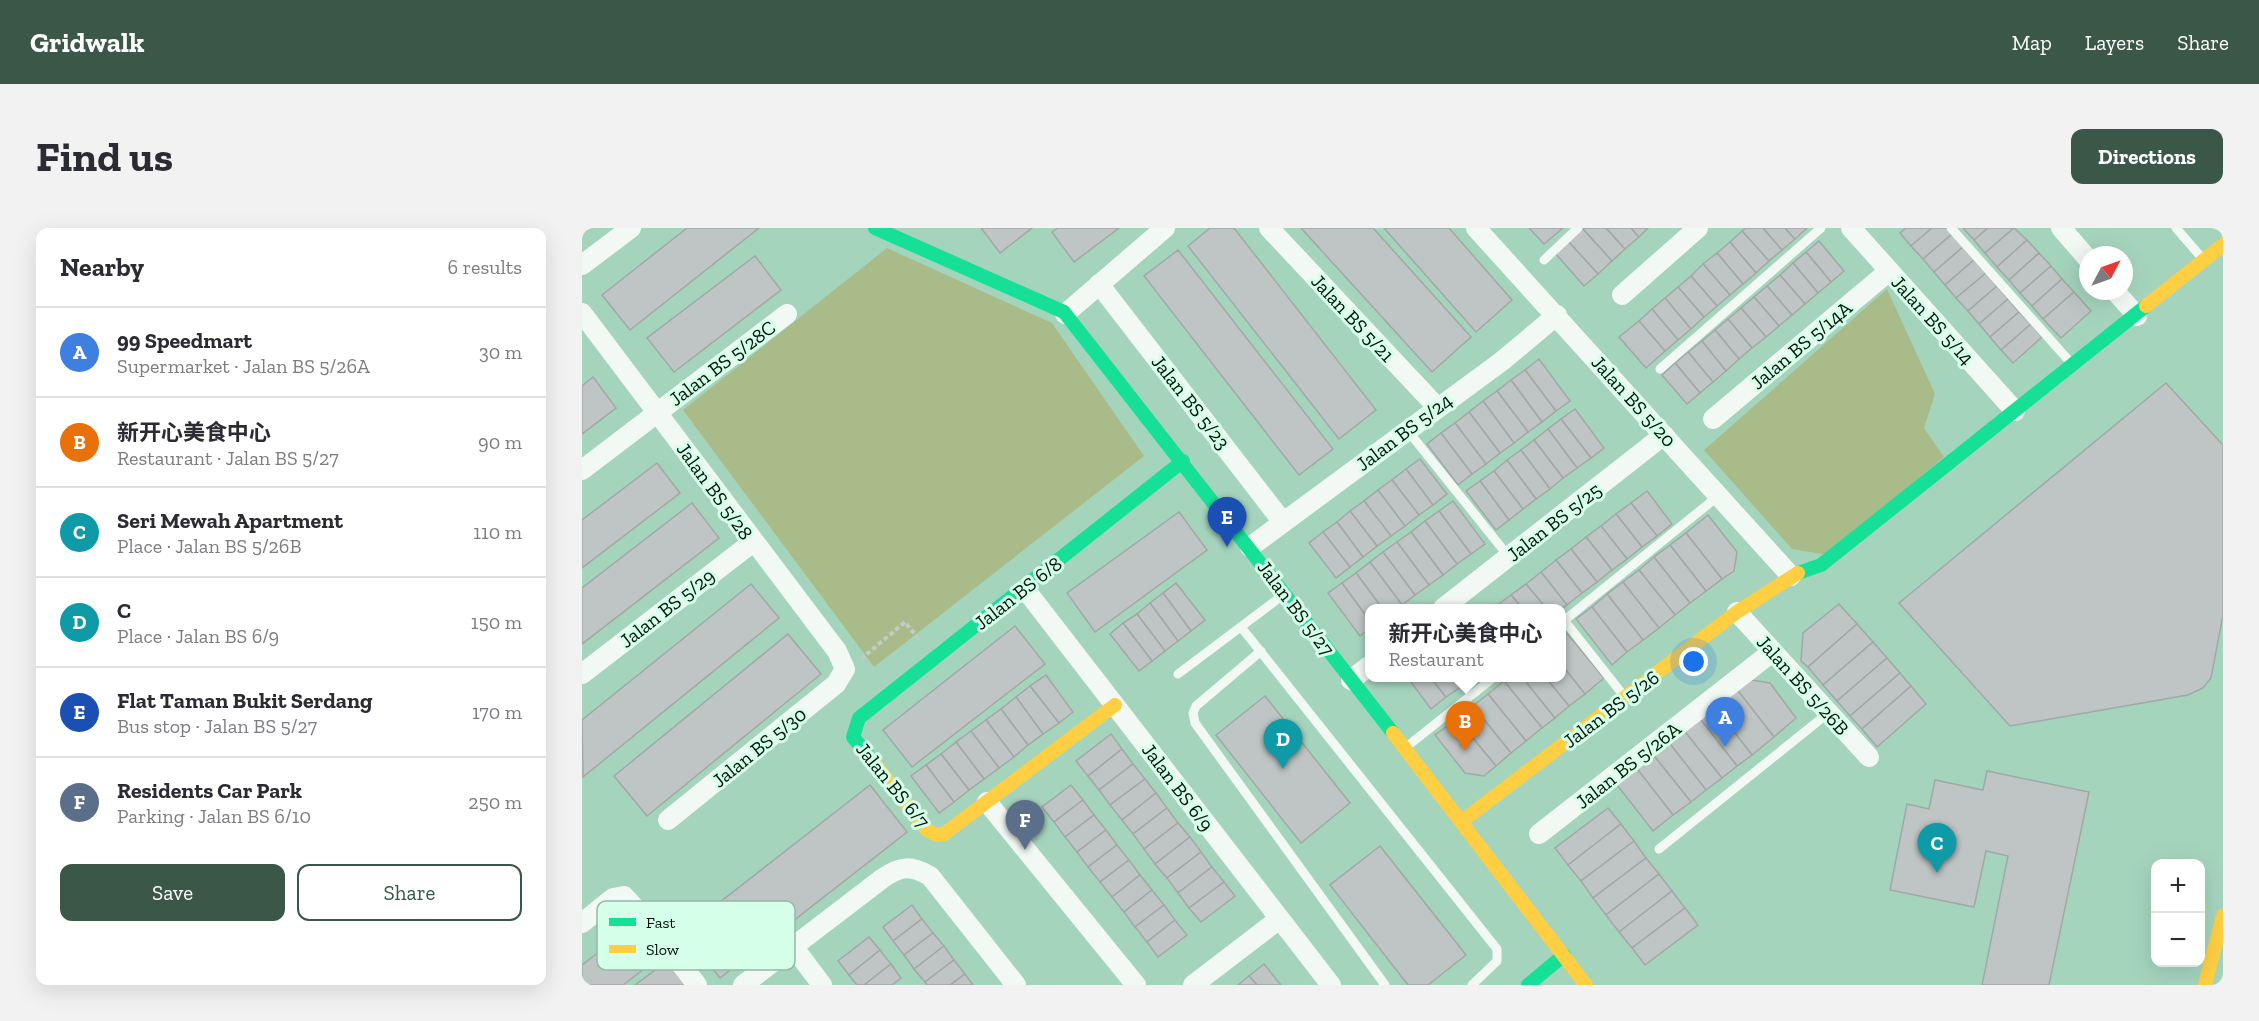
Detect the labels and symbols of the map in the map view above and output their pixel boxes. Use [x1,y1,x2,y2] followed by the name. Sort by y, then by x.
[2079,246,2133,300] north arrow
[1306,269,1400,367] street label: Jalan BS 5/21
[1887,270,1980,370] street label: Jalan BS 5/14
[1745,295,1857,394] street label: Jalan BS 5/14A
[664,315,780,411] street label: Jalan BS 5/28C
[1147,350,1235,454] street label: Jalan BS 5/23
[1587,350,1681,452] street label: Jalan BS 5/20
[1351,388,1457,476] street label: Jalan BS 5/24
[672,438,758,544] street label: Jalan BS 5/28
[1502,477,1606,567] street label: Jalan BS 5/25
[1208,498,1246,547] pin: E
[969,551,1067,635] street label: Jalan BS 6/8
[1252,556,1340,661] street label: Jalan BS 5/27
[615,563,719,653] street label: Jalan BS 5/29
[1752,630,1854,740] street label: Jalan BS 5/26B
[1679,647,1708,676] your location
[1558,665,1664,753] street label: Jalan BS 5/26
[1706,698,1744,747] pin: A
[707,702,811,792] street label: Jalan BS 5/30
[1446,702,1484,751] pin: B
[1570,716,1686,814] street label: Jalan BS 5/26A
[1264,720,1302,769] pin: D
[851,737,935,833] street label: Jalan BS 6/7
[1137,738,1219,836] street label: Jalan BS 6/9
[1006,800,1044,850] pin: F
[1918,824,1956,873] pin: C
[597,901,795,970] legend
[646,913,675,932] text: Fast
[646,940,680,959] text: Slow

